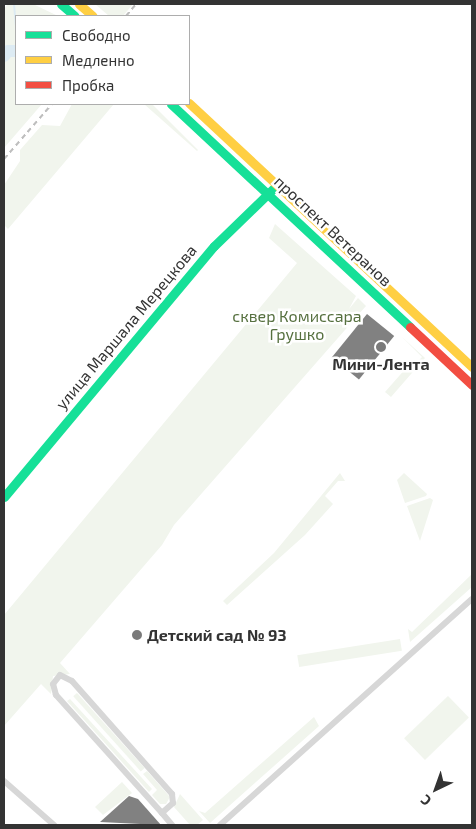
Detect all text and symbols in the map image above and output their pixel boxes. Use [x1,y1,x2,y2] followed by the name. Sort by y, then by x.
[15,15,190,105] legend
[62,26,131,44] text: Свободно
[62,51,135,69] text: Медленно
[62,76,114,94] text: Пробка
[270,172,396,290] street label: проспект Ветеранов
[51,241,201,413] street label: улица Маршала Мерецкова
[232,306,362,344] park label: сквер Комиссара Грушко
[375,341,387,353] marker: Мини-Лента
[332,354,430,374] place label: Мини-Лента
[147,625,287,645] place label: Детский сад № 93
[131,629,143,641] marker: Детский сад № 93
[411,764,461,814] north arrow
[417,791,434,810] text: С

